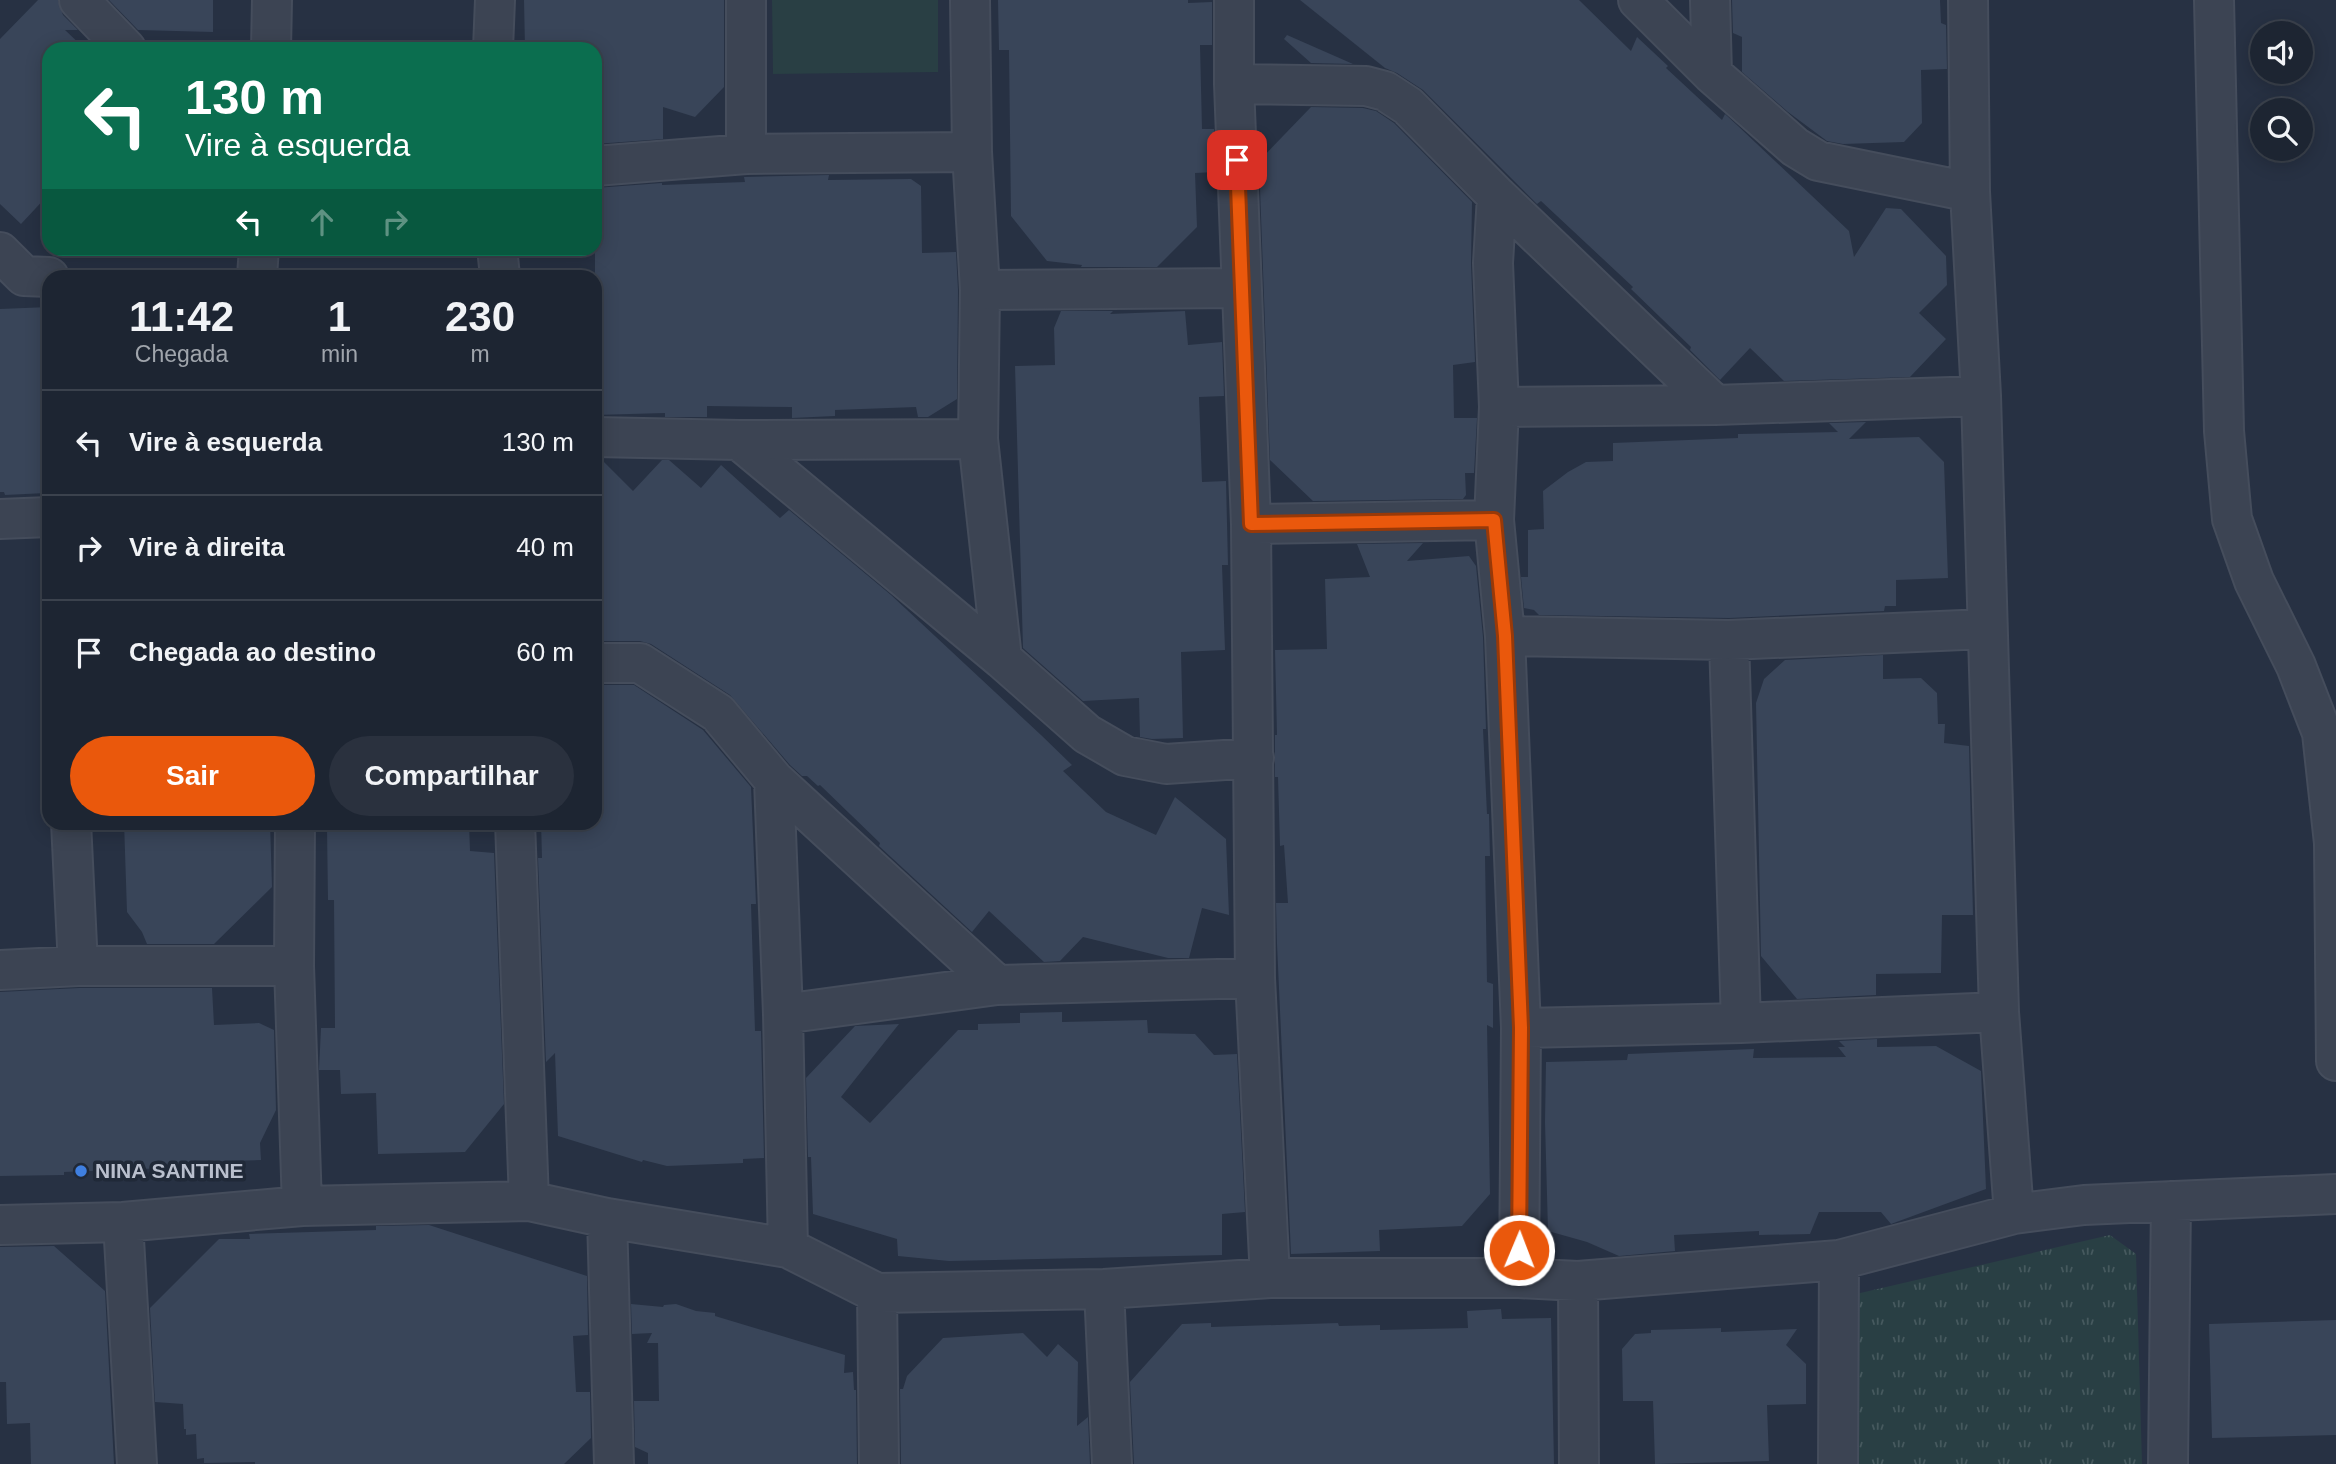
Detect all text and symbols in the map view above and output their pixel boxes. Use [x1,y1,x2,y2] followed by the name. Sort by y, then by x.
[2250,21,2313,161] map controls
[2250,21,2313,84] button: sound
[70,70,161,161] icon: left
[185,70,324,124] text: 130 m
[2250,98,2313,161] button: search
[185,127,410,163] text: Vire à esquerda
[1207,130,1267,190] pin
[1218,141,1256,179] icon: arrive
[230,203,268,241] icon: left
[303,203,341,241] icon: ahead
[376,203,414,241] icon: right
[129,293,234,340] text: 11:42
[328,293,351,340] text: 1
[445,293,515,340] text: 230
[135,341,228,367] text: Chegada
[321,341,358,367] text: min
[470,341,490,367] text: m
[70,424,108,462] icon: left
[129,427,322,457] text: Vire à esquerda
[502,427,574,457] text: 130 m
[70,529,108,567] icon: right
[129,532,285,562] text: Vire à direita
[516,532,574,562] text: 40 m
[70,634,108,672] icon: arrive
[129,637,376,667] text: Chegada ao destino
[516,637,574,667] text: 60 m
[70,736,315,816] button: Sair
[329,736,574,816] button: Compartilhar
[95,1159,244,1182] place label: NINA SANTINE
[73,1163,89,1179] marker: NINA SANTINE
[1482,1213,1556,1287] position arrow

